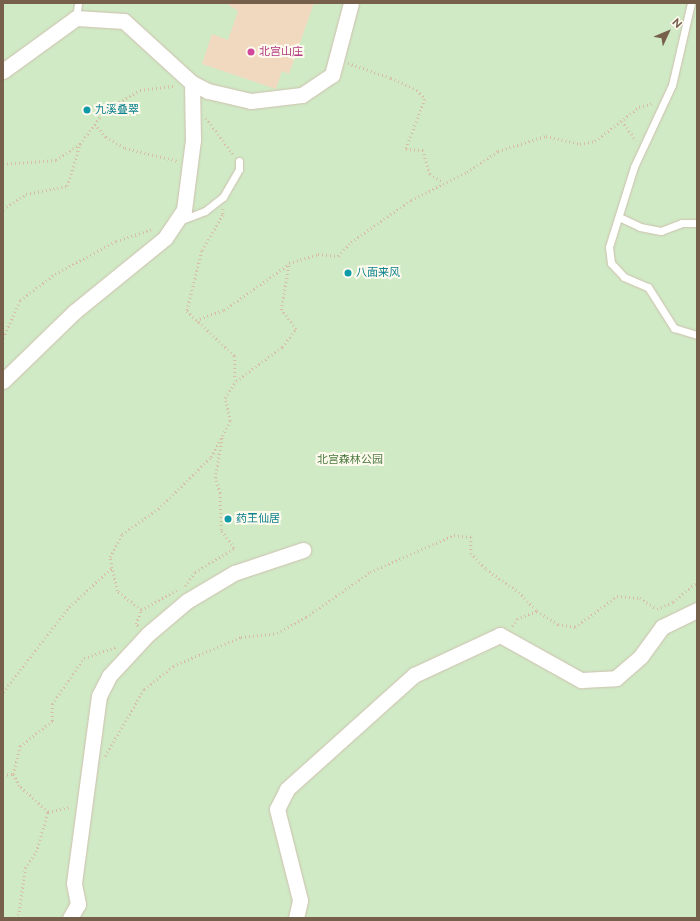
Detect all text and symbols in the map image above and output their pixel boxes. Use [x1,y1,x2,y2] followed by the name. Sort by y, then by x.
[648,12,688,52] north arrow
[669,16,685,31] text: N
[259,45,303,59] place label: 北宫山庄
[246,47,256,57] marker: 北宫山庄
[95,103,139,117] place label: 九溪叠翠
[82,105,92,115] marker: 九溪叠翠
[356,266,400,280] place label: 八面来风
[343,268,353,278] marker: 八面来风
[317,453,383,467] park label: 北宫森林公园
[236,512,280,526] place label: 药王仙居
[223,514,233,524] marker: 药王仙居

